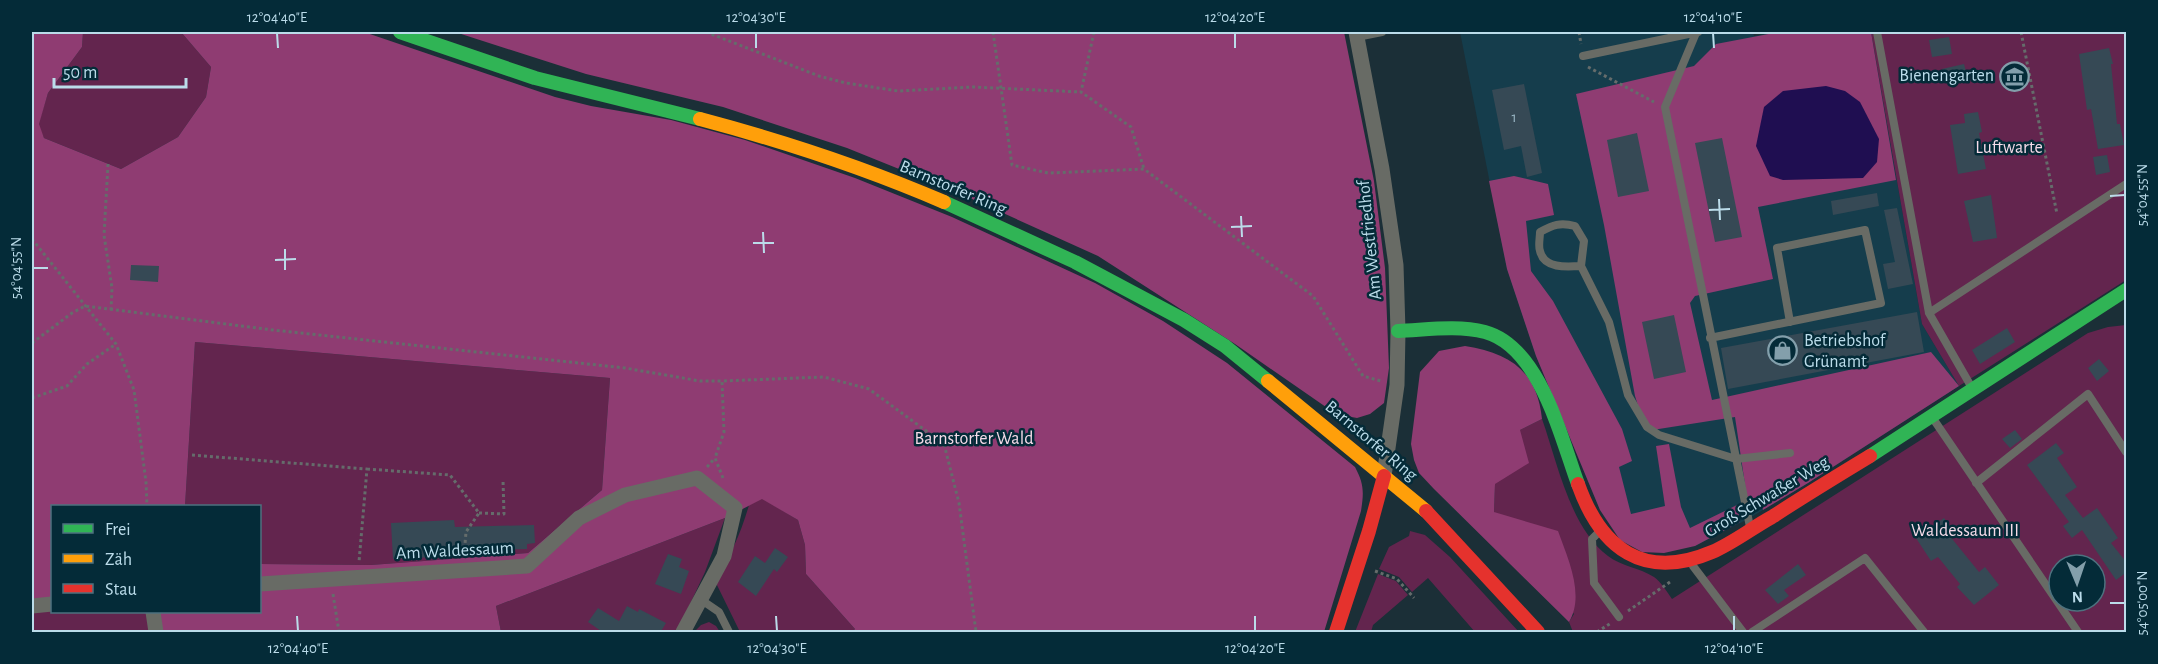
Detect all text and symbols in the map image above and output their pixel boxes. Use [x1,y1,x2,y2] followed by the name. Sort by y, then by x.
[247,10,307,25] text: 12°04'40"E
[726,10,786,25] text: 12°04'30"E
[1205,10,1265,25] text: 12°04'20"E
[1684,10,1742,25] text: 12°04'10"E
[54,51,186,89] scale bar
[1999,60,2031,92] museum icon: Bienengarten
[63,64,97,82] text: 50 m
[1899,67,1994,85] place label: Bienengarten
[1511,110,1517,125] house number: 1
[1975,139,2043,157] park label: Luftwarte
[897,157,1009,219] street label: Barnstorfer Ring
[2135,164,2150,226] text: 54°04'55"N
[1355,178,1385,301] street label: Am Westfriedhof
[9,237,24,299] text: 54°04'55"N
[1804,332,1887,371] place label: Betriebshof Grünamt
[1767,335,1799,367] shop icon: Betriebshof Grünamt
[1321,397,1421,485] street label: Barnstorfer Ring
[915,430,1033,448] park label: Barnstorfer Wald
[1702,453,1832,541] street label: Groß Schwaßer Weg
[51,505,261,613] legend
[105,521,131,539] text: Frei
[1911,522,2019,540] park label: Waldessaum III
[396,539,514,563] street label: Am Waldessaum
[105,551,132,569] text: Zäh
[2047,553,2107,613] north arrow
[2135,571,2150,635] text: 54°05'00"N
[105,581,137,599] text: Stau
[2072,589,2083,605] text: N
[268,641,328,656] text: 12°04'40"E
[747,641,807,656] text: 12°04'30"E
[1225,641,1285,656] text: 12°04'20"E
[1705,641,1763,656] text: 12°04'10"E

